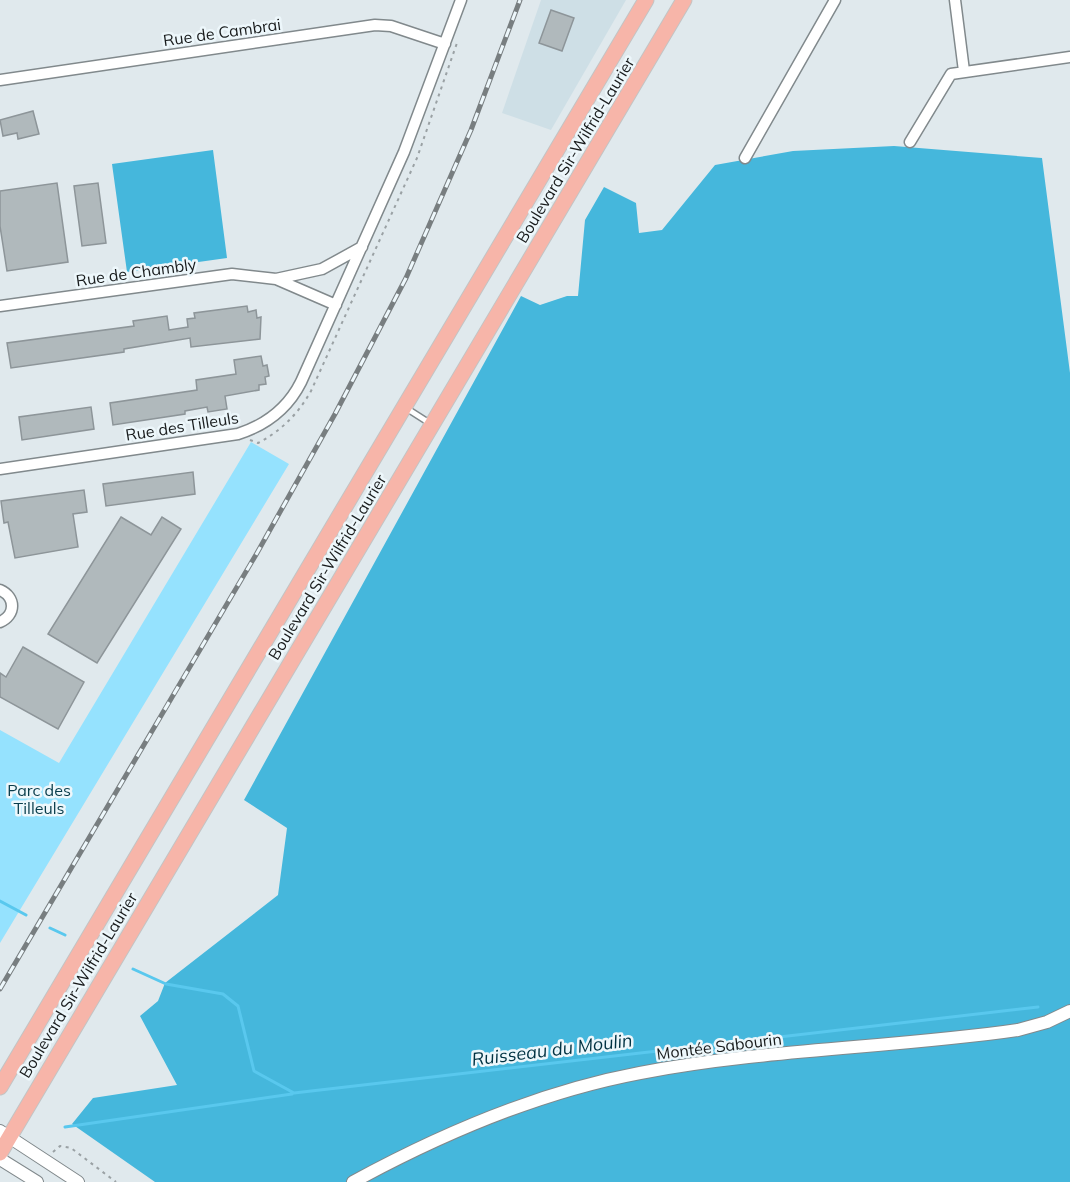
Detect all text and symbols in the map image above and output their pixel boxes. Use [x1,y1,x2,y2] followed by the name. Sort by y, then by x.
[162,14,282,50] street label: Rue de Cambrai
[512,53,639,246] street label: Boulevard Sir-Wilfrid-Laurier
[74,254,198,290] street label: Rue de Chambly
[124,407,240,445] street label: Rue des Tilleuls
[264,470,391,663] street label: Boulevard Sir-Wilfrid-Laurier
[7,780,71,818] park label: Parc des Tilleuls
[15,888,142,1081] street label: Boulevard Sir-Wilfrid-Laurier
[470,1028,634,1071] water label: Ruisseau du Moulin
[655,1028,783,1064] street label: Montée Sabourin

